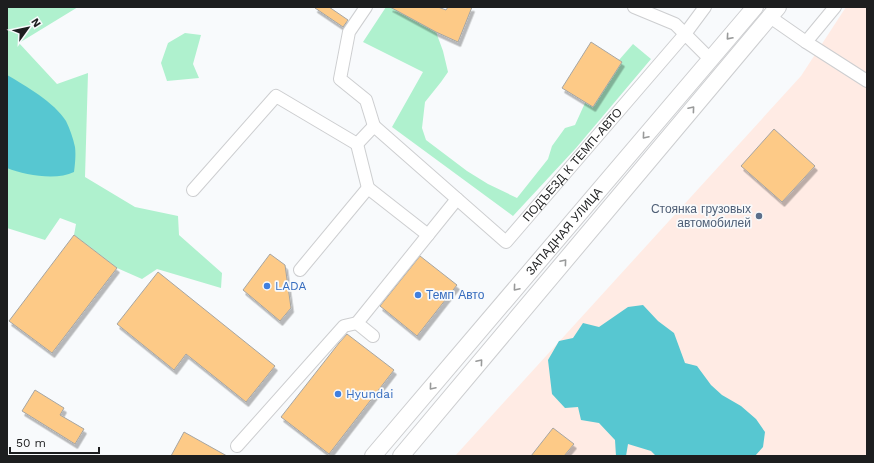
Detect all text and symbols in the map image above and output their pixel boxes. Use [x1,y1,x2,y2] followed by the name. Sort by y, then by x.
[8,8,48,48] north arrow
[28,16,44,30] text: N
[727,32,734,39] one-way arrow
[520,105,625,224] street label: ПОДЪЕЗД К ТЕМП-АВТО
[688,106,695,114] one-way arrow
[643,131,650,138] one-way arrow
[523,185,605,278] street label: ЗАПАДНАЯ УЛИЦА
[651,202,751,230] place label: Стоянка грузовых автомобилей
[754,211,764,221] marker: Стоянка грузовых автомобилей
[559,260,566,267] one-way arrow
[275,279,306,293] place label: LADA
[262,281,272,291] marker: LADA
[513,284,520,291] one-way arrow
[426,288,485,302] place label: Темп Авто
[413,290,423,300] marker: Темп Авто
[476,359,483,366] one-way arrow
[429,383,436,390] one-way arrow
[346,387,393,401] place label: Hyundai
[333,389,343,399] marker: Hyundai
[10,429,99,455] scale bar
[16,436,46,450] text: 50 m

